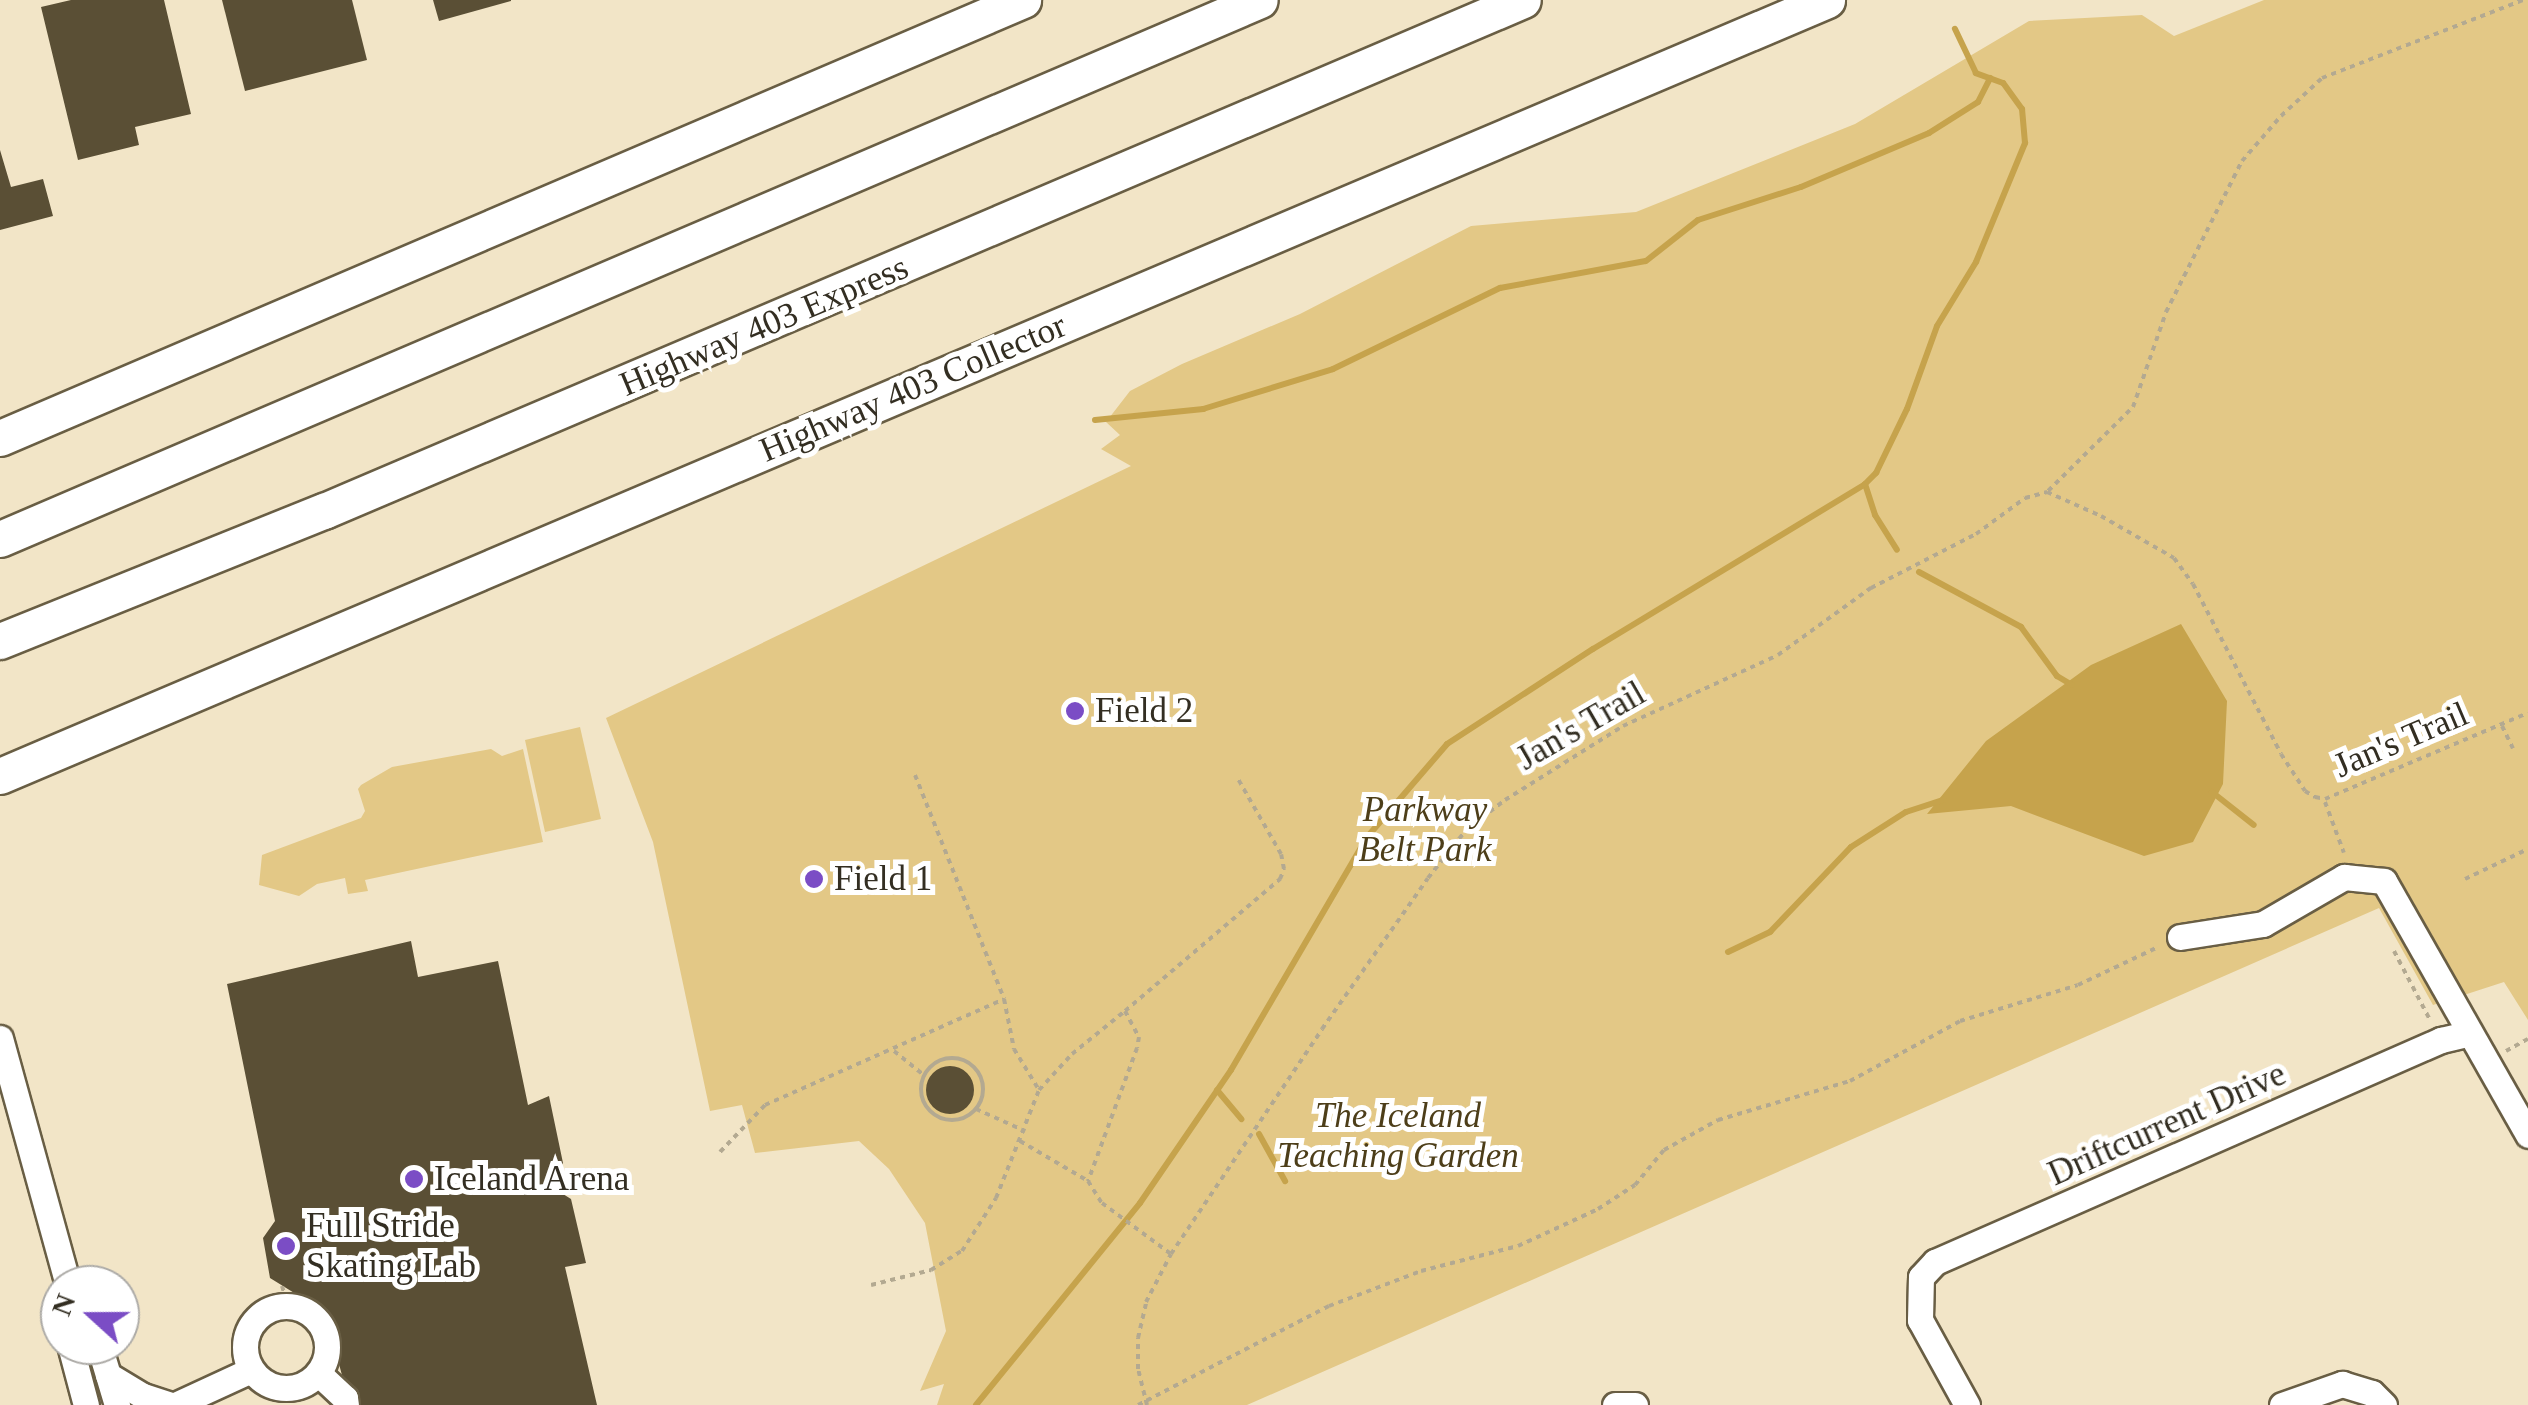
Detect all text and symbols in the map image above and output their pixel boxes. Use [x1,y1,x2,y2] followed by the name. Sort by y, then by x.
[614,246,914,406] street label: Highway 403 Express
[754,304,1072,472] street label: Highway 403 Collector
[1509,672,1653,780] street label: Jan's Trail
[1095,690,1193,732] place label: Field 2
[2327,693,2475,787] street label: Jan's Trail
[1064,700,1086,722] marker: Field 2
[1358,789,1492,871] park label: Parkway Belt Park
[834,858,932,900] place label: Field 1
[803,868,825,890] marker: Field 1
[2042,1053,2292,1195] street label: Driftcurrent Drive
[1277,1095,1519,1177] park label: The Iceland Teaching Garden
[434,1158,631,1200] place label: Iceland Arena
[403,1168,425,1190] marker: Iceland Arena
[306,1205,476,1287] place label: Full Stride Skating Lab
[275,1235,297,1257] marker: Full Stride Skating Lab
[40,1265,140,1365] north arrow
[45,1290,81,1320] text: N

